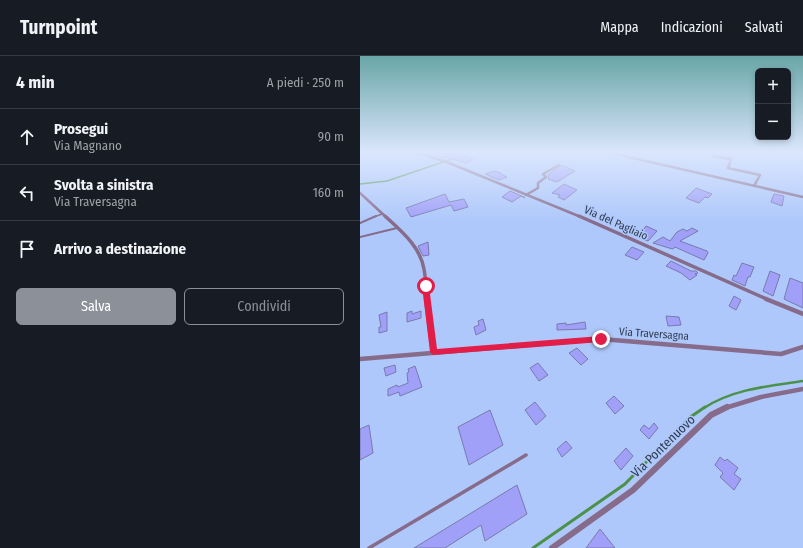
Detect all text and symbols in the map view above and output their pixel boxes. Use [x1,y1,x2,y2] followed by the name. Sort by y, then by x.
[20,16,97,39] text: Turnpoint
[600,19,639,36] text: Mappa
[661,19,723,36] text: Indicazioni
[745,19,783,36] text: Salvati
[755,68,791,140] map controls
[755,68,791,104] button: +
[16,72,55,93] text: 4 min
[267,75,344,90] text: A piedi · 250 m
[755,104,791,140] button: −
[54,120,108,138] text: Prosegui
[16,126,38,148] icon: ahead
[318,129,344,144] text: 90 m
[54,138,122,153] text: Via Magnano
[54,176,154,194] text: Svolta a sinistra
[16,182,38,204] icon: left
[313,185,344,200] text: 160 m
[54,194,137,209] text: Via Traversagna
[582,203,650,243] street label: Via del Pagliaio
[16,238,38,260] icon: arrive
[54,240,186,258] text: Arrivo a destinazione
[417,277,435,295] route start
[16,288,176,325] button: Salva
[184,288,344,325] button: Condividi
[619,325,689,343] street label: Via Traversagna
[592,330,610,348] route end
[628,412,698,480] street label: Via Pontenuovo

